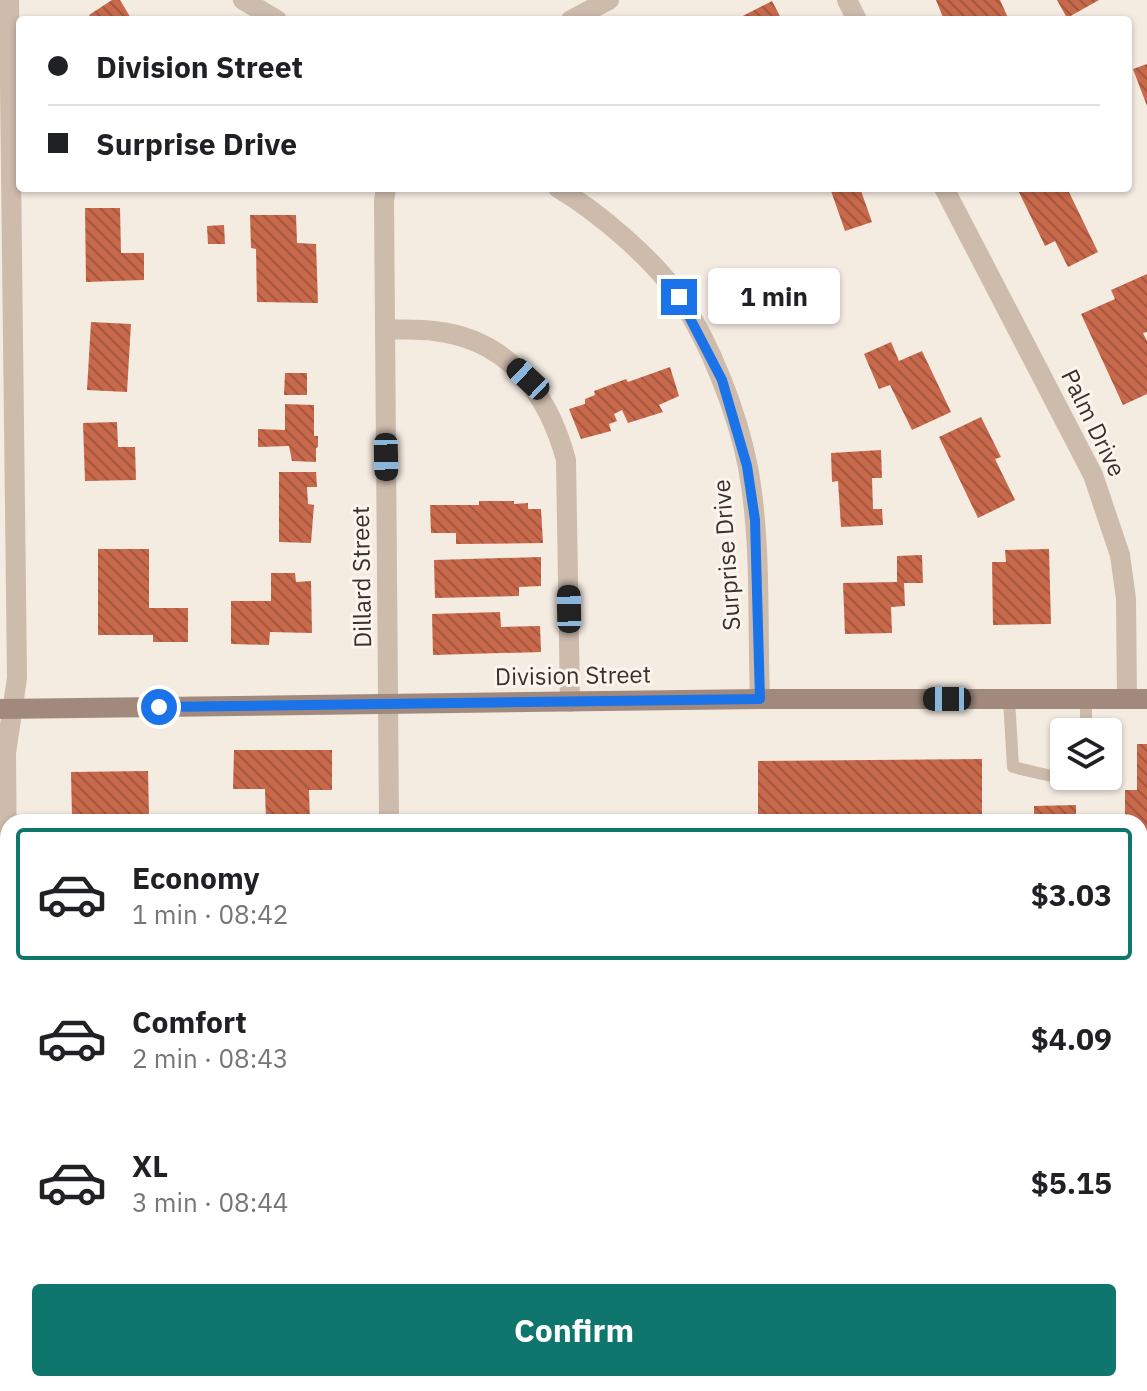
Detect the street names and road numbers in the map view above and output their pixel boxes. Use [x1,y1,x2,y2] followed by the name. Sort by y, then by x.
[1054,363,1134,482] street label: Palm Drive
[705,478,747,632] street label: Surprise Drive
[344,506,378,648] street label: Dillard Street
[495,658,651,692] street label: Division Street

